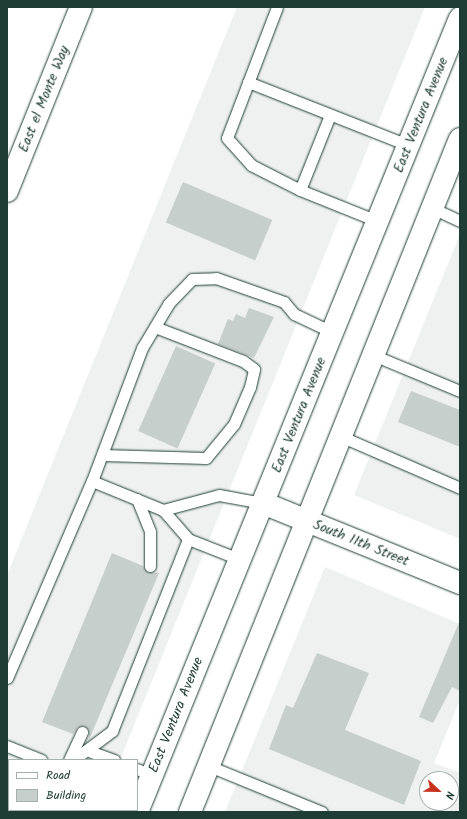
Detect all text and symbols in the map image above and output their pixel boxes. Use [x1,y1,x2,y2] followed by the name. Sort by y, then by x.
[15,43,73,155] street label: East el Monte Way
[390,55,452,175] street label: East Ventura Avenue
[268,355,330,475] street label: East Ventura Avenue
[311,516,411,570] street label: South 11th Street
[145,655,207,775] street label: East Ventura Avenue
[8,759,138,811] legend
[46,766,70,785] text: Road
[419,771,459,811] north arrow
[46,786,86,805] text: Building
[440,789,459,802] text: N

